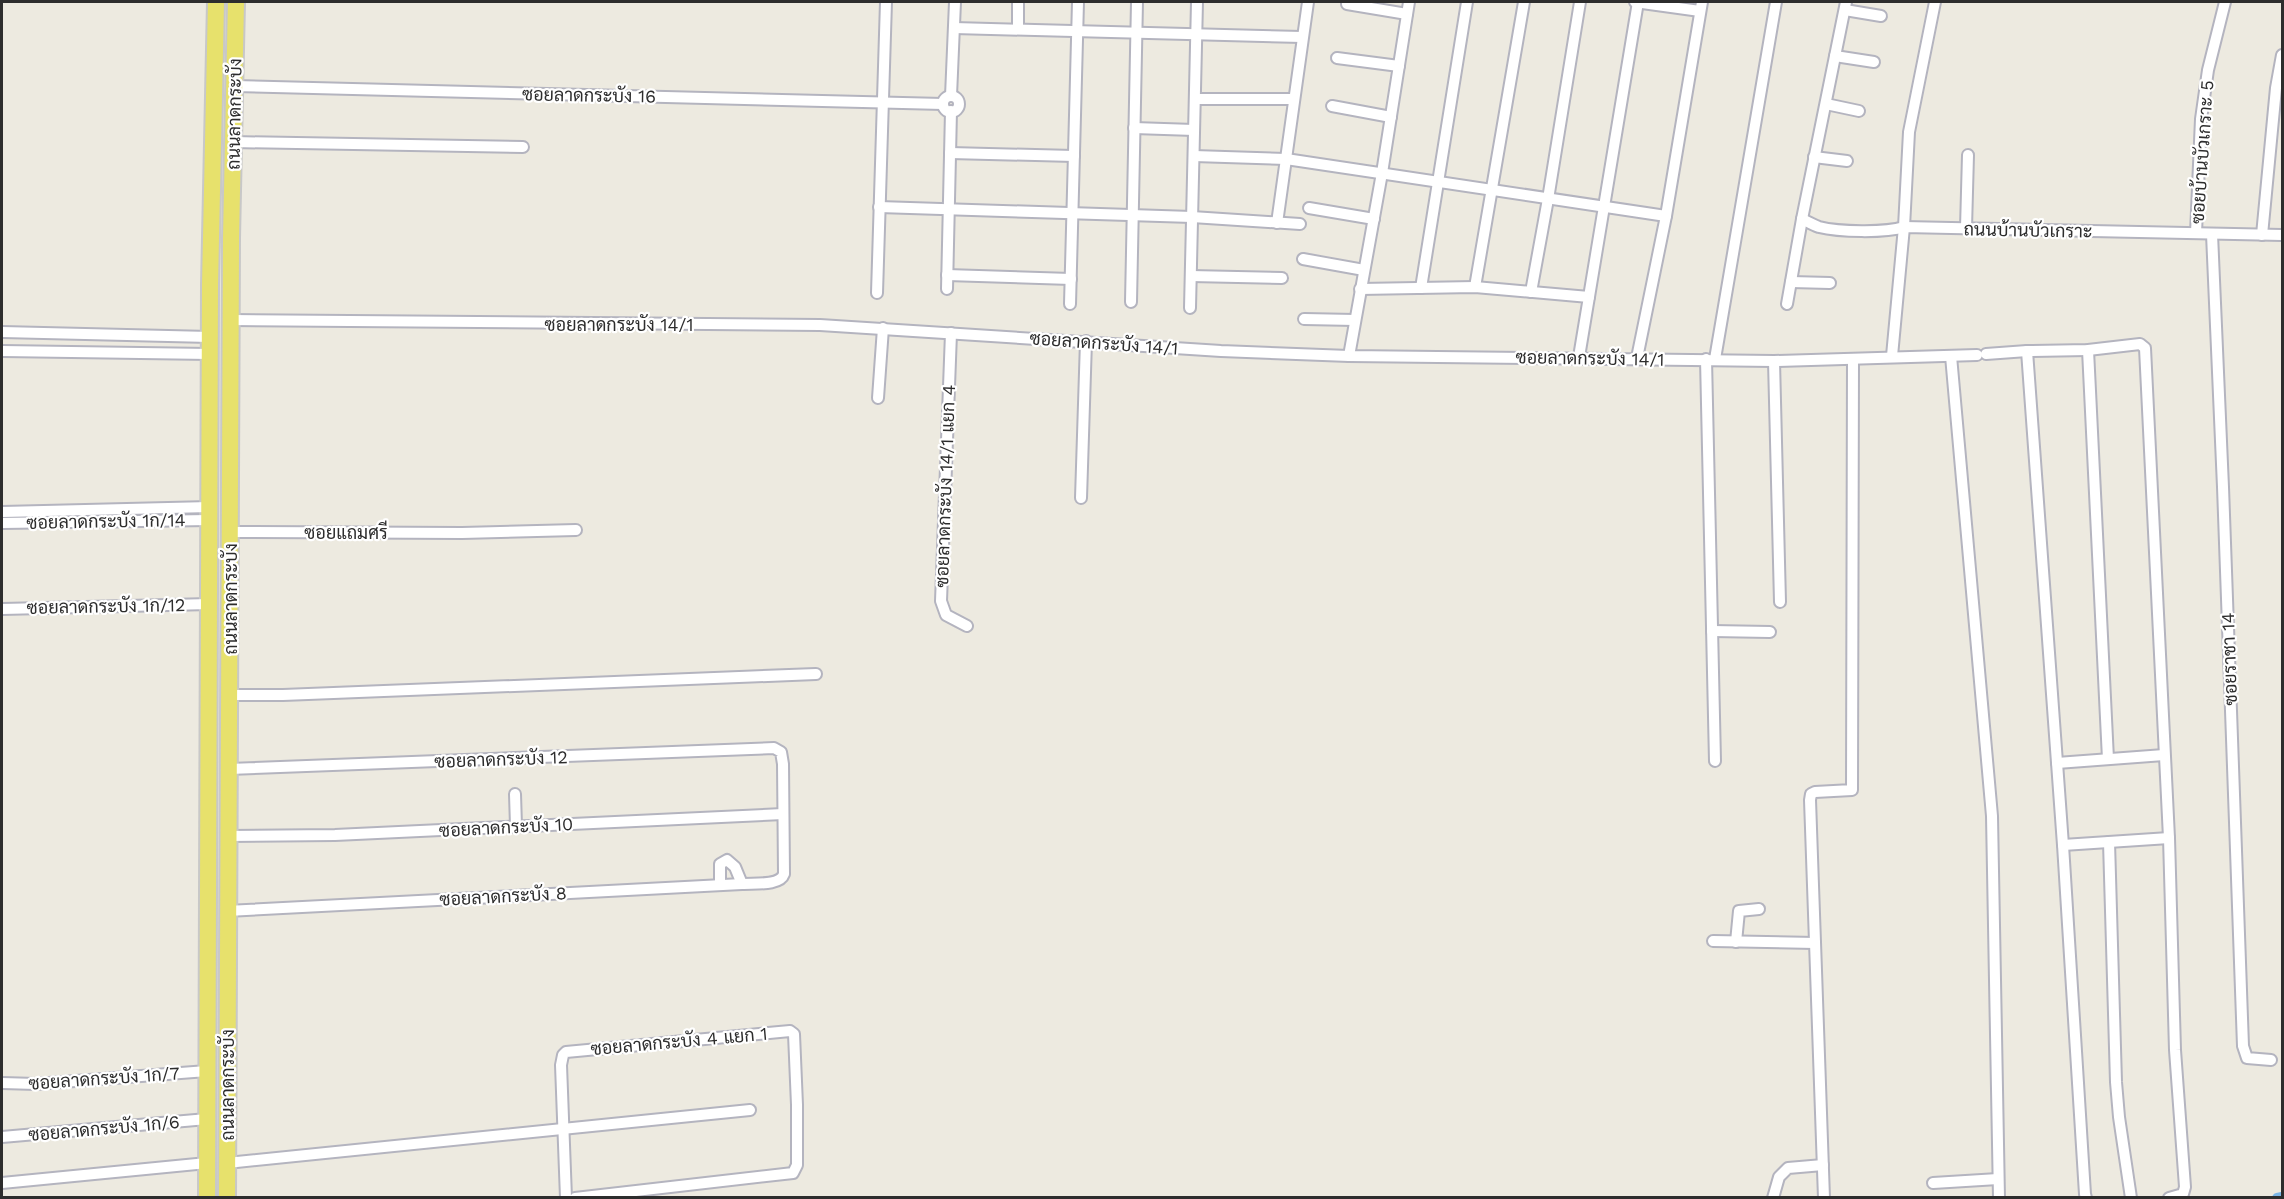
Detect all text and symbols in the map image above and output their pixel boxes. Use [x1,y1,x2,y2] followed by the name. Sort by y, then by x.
[223,58,245,170] street label: ถนนลาดกระบัง
[2185,79,2218,225] street label: ซอยบ้านบัวเกราะ 5
[522,83,656,107] street label: ซอยลาดกระบัง 16
[1963,217,2093,242] street label: ถนนบ้านบัวเกราะ
[545,314,693,335] street label: ซอยลาดกระบัง 14/1
[1029,327,1179,359] street label: ซอยลาดกระบัง 14/1
[1515,346,1665,370] street label: ซอยลาดกระบัง 14/1
[931,384,959,588] street label: ซอยลาดกระบัง 14/1 แยก 4
[26,509,186,533] street label: ซอยลาดกระบัง 1ก/14
[304,520,388,543] street label: ซอยแถมศรี
[220,543,241,655] street label: ถนนลาดกระบัง
[26,594,186,618] street label: ซอยลาดกระบัง 1ก/12
[2217,612,2241,706] street label: ซอยราชา 14
[434,746,568,772] street label: ซอยลาดกระบัง 12
[438,813,574,841] street label: ซอยลาดกระบัง 10
[439,882,567,910] street label: ซอยลาดกระบัง 8
[590,1023,768,1059] street label: ซอยลาดกระบัง 4 แยก 1
[217,1029,238,1141] street label: ถนนลาดกระบัง
[28,1062,180,1094] street label: ซอยลาดกระบัง 1ก/7
[27,1111,181,1145] street label: ซอยลาดกระบัง 1ก/6

